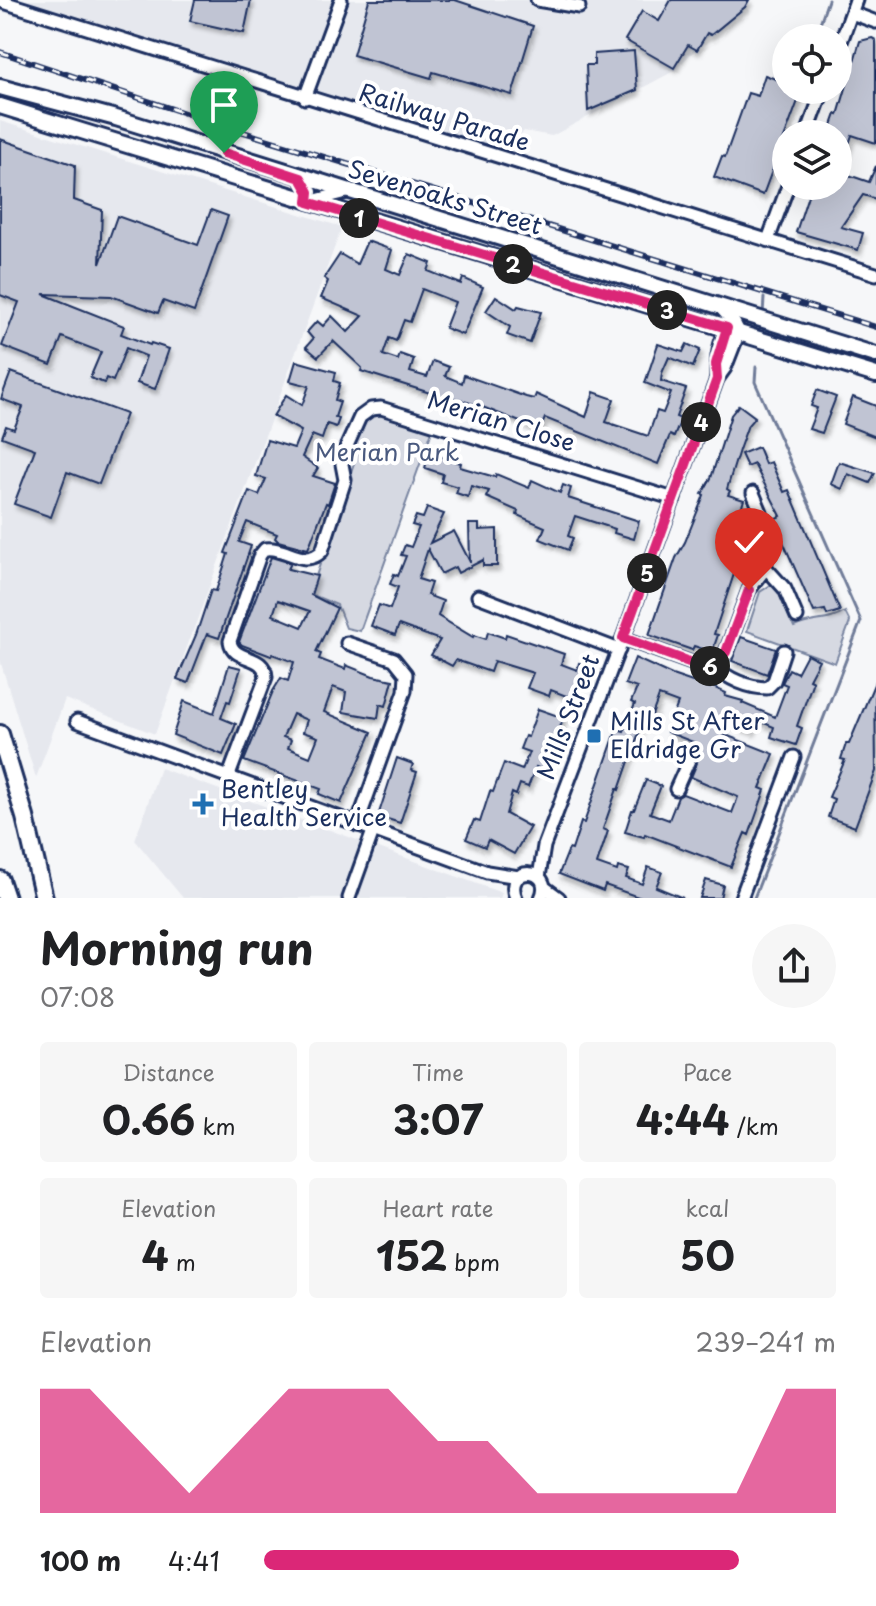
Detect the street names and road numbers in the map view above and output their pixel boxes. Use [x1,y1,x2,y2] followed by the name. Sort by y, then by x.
[355,73,535,159] street label: Railway Parade
[344,149,547,243] street label: Sevenoaks Street
[423,381,580,460] street label: Merian Close
[527,648,608,784] street label: Mills Street

